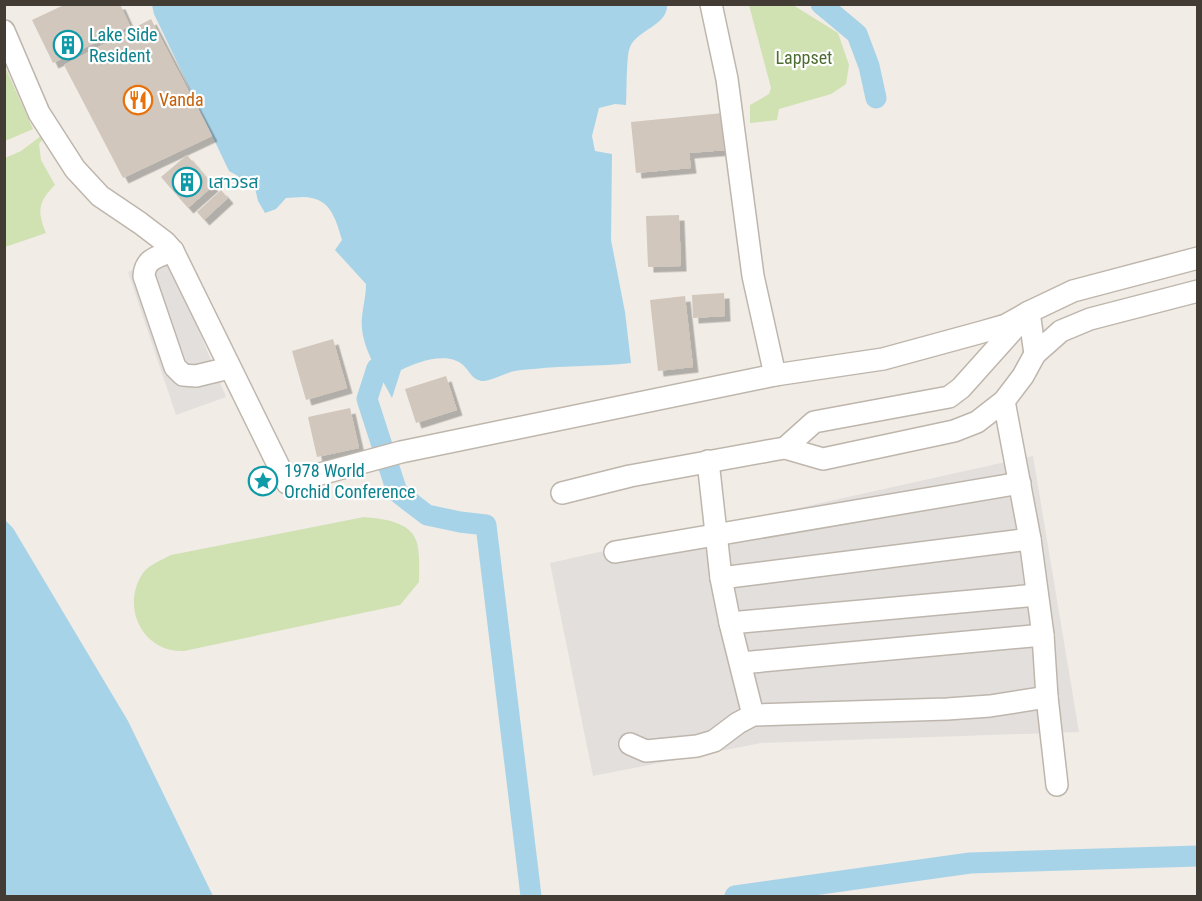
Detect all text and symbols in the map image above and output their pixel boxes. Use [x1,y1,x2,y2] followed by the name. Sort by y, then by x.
[89,24,158,66] place label: Lake Side Resident
[52,29,84,61] building icon: Lake Side Resident
[776,47,832,68] park label: Lappset
[122,84,154,116] restaurant icon: Vanda
[159,89,204,110] place label: Vanda
[171,166,203,198] building icon: เสาวรส
[208,171,259,192] place label: เสาวรส
[284,460,415,502] place label: 1978 World Orchid Conference
[247,465,279,497] place icon: 1978 World Orchid Conference

